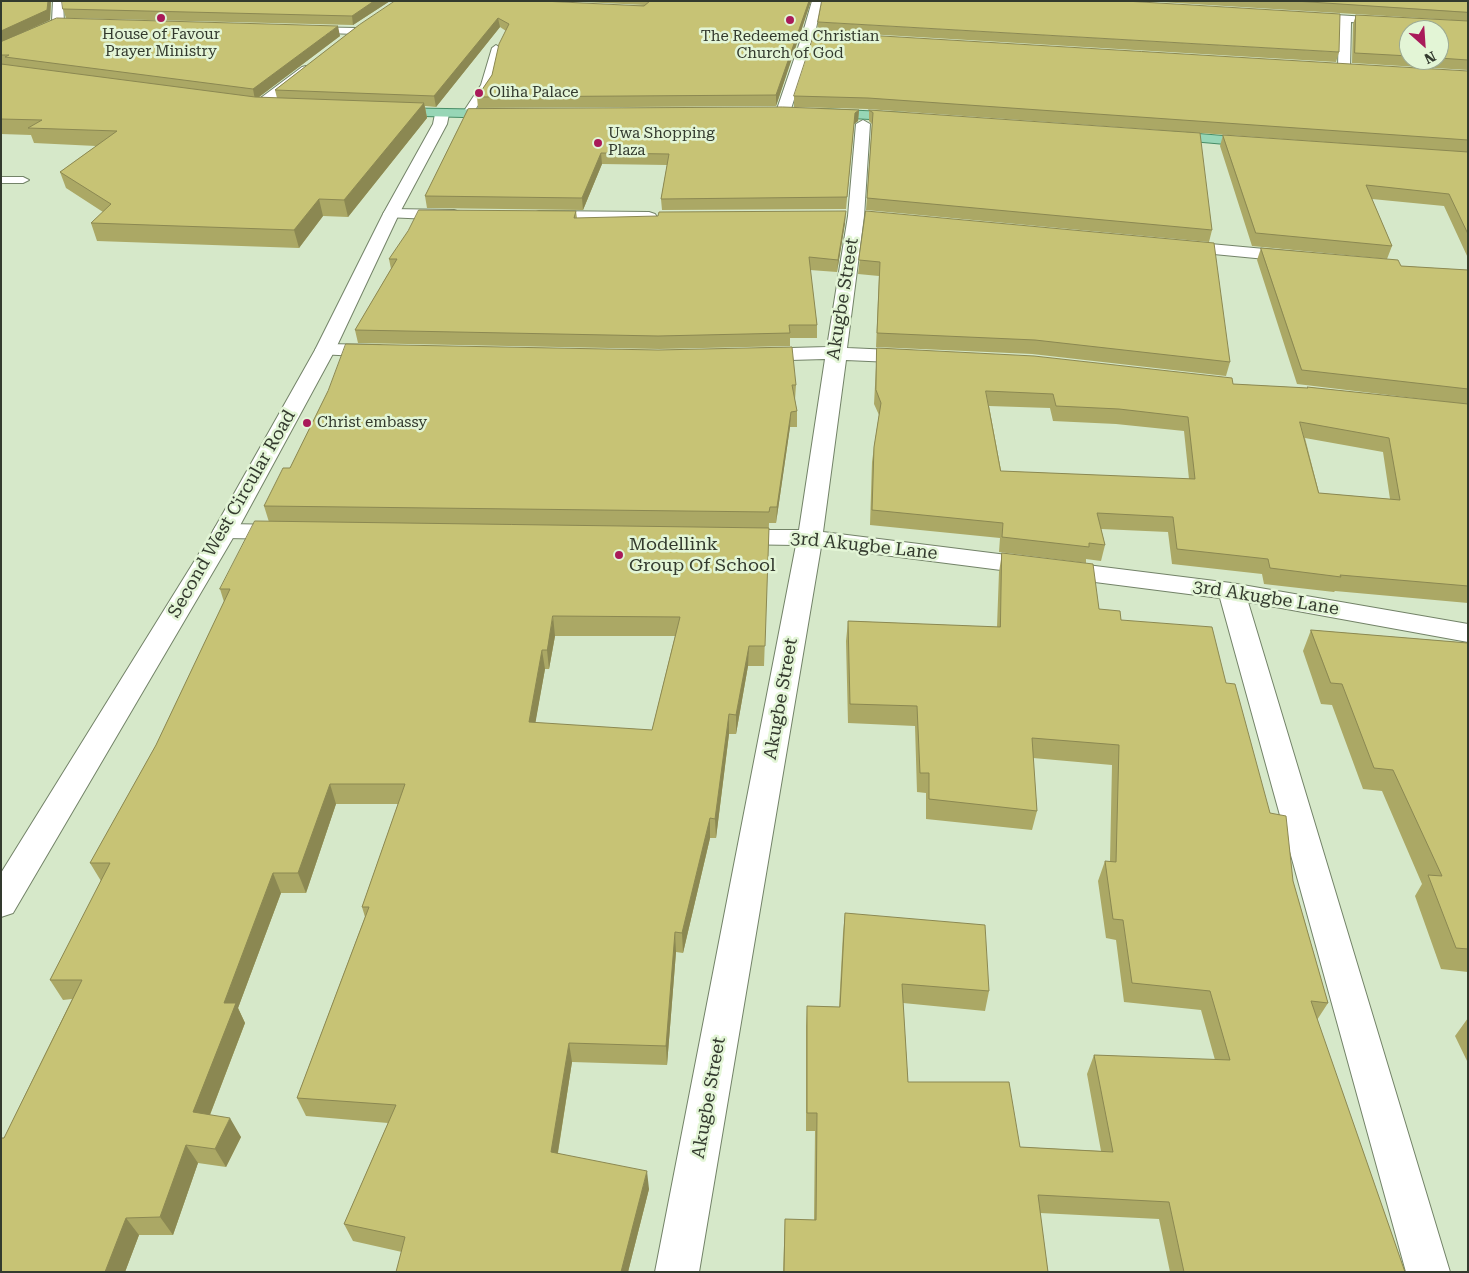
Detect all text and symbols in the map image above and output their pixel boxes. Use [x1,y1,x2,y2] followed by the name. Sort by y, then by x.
[155,12,167,24] marker: House of Favour Prayer Ministry
[784,14,796,26] marker: The Redeemed Christian Church of God
[1399,20,1449,70] north arrow
[102,26,220,61] place label: House of Favour Prayer Ministry
[701,28,879,63] place label: The Redeemed Christian Church of God
[1422,48,1438,67] text: N
[489,84,579,102] place label: Oliha Palace
[473,87,485,99] marker: Oliha Palace
[608,125,715,160] place label: Uwa Shopping Plaza
[592,137,604,149] marker: Uwa Shopping Plaza
[823,236,863,362] street label: Akugbe Street
[164,406,300,622] street label: Second West Circular Road
[317,414,427,432] place label: Christ embassy
[301,417,313,429] marker: Christ embassy
[790,528,938,564] street label: 3rd Akugbe Lane
[629,534,776,576] place label: Modellink Group Of School
[613,549,625,561] marker: Modellink Group Of School
[1191,576,1341,620] street label: 3rd Akugbe Lane
[760,636,802,762] street label: Akugbe Street
[688,1035,730,1161] street label: Akugbe Street

